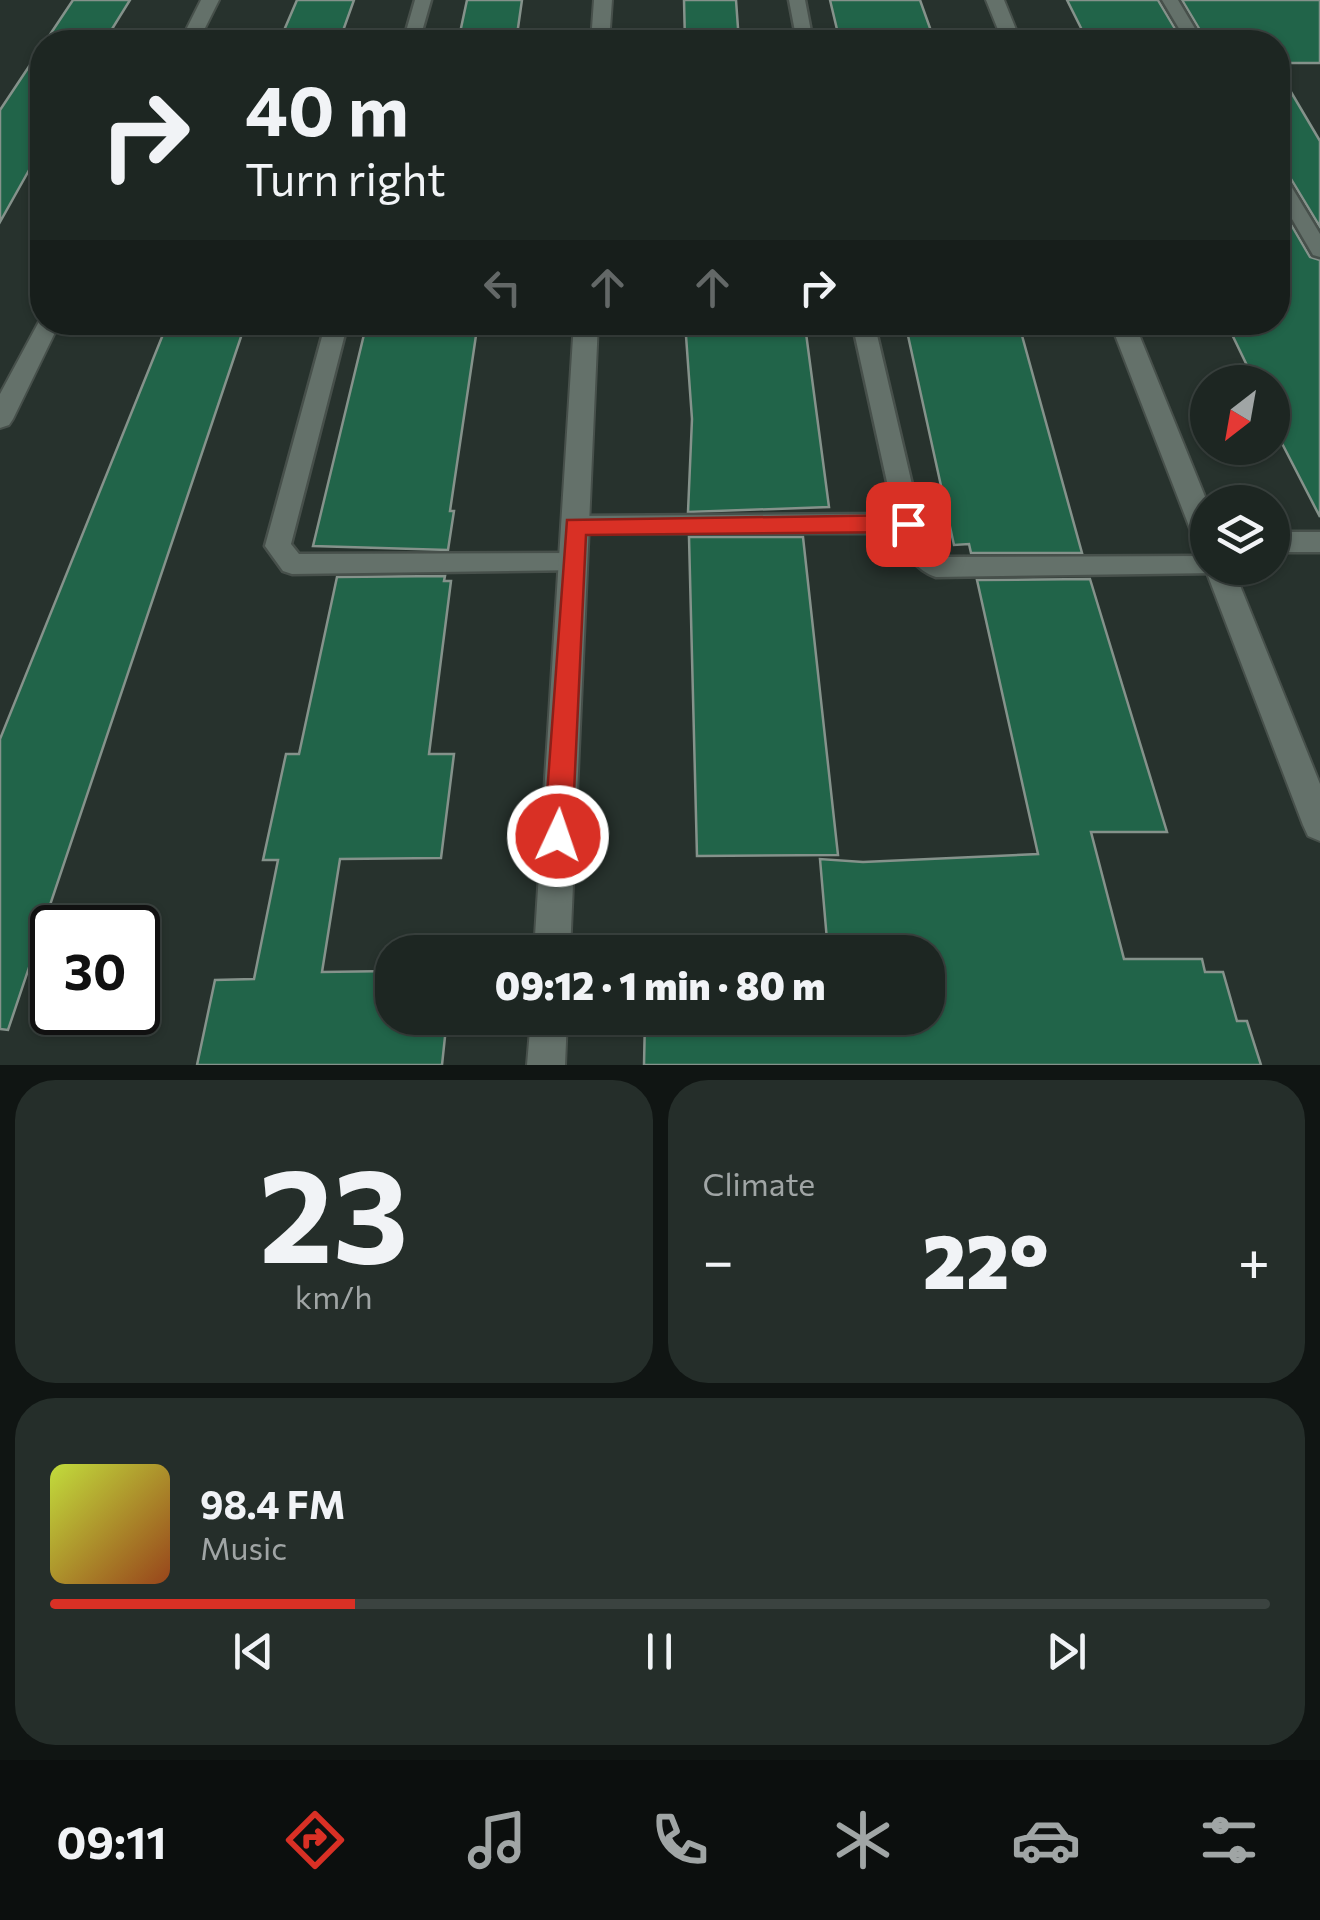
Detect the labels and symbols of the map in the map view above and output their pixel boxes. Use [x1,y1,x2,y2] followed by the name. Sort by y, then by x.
[1190,365,1290,465] north arrow
[866,482,951,567] pin
[506,784,610,888] position arrow
[30,905,160,1035] speed limit sign: 30

